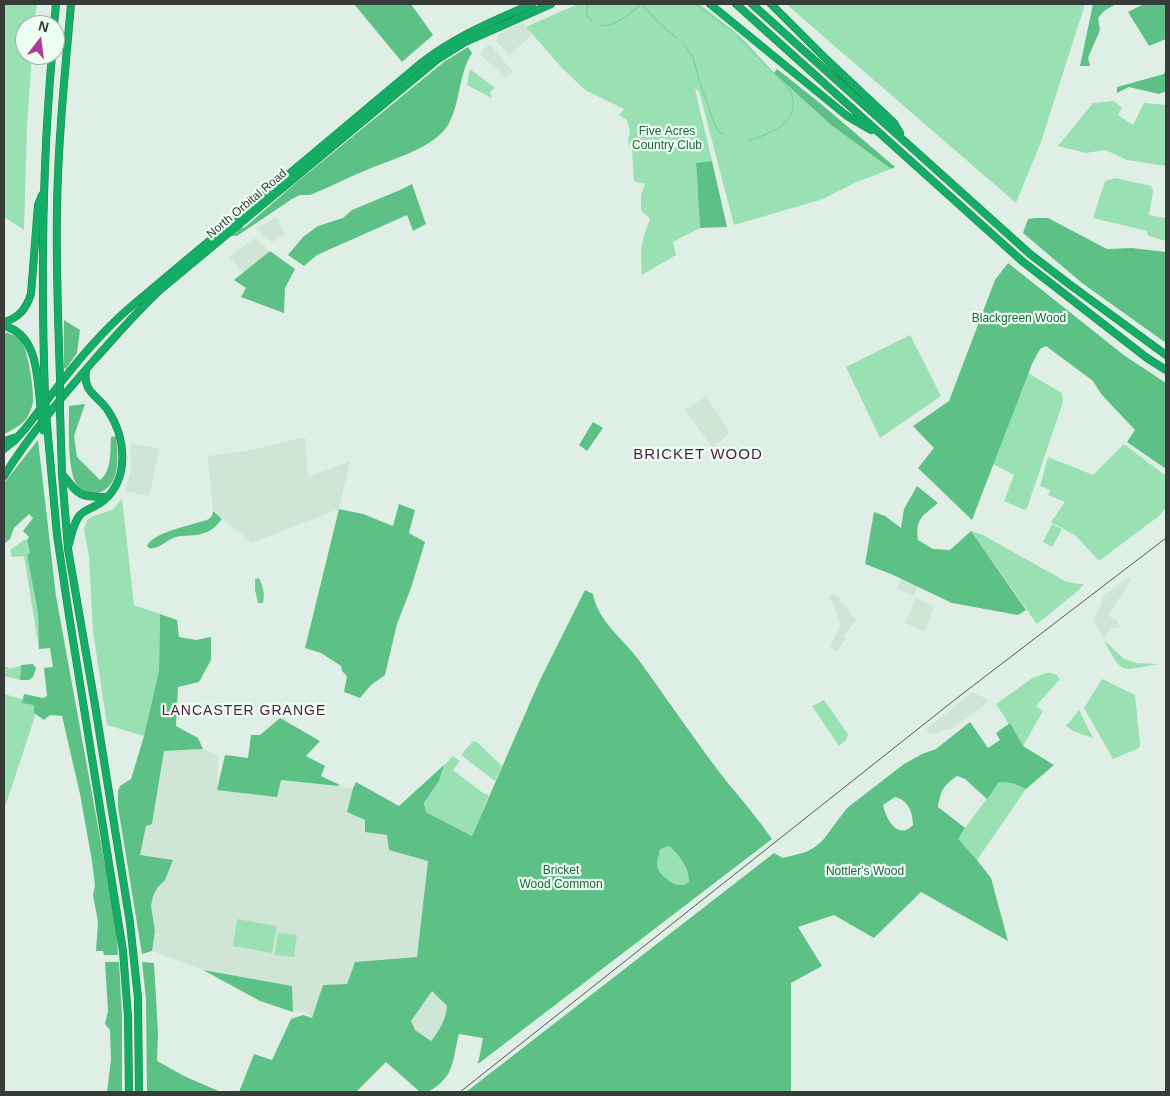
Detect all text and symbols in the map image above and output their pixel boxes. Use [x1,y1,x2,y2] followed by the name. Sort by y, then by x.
[15,15,65,65] north arrow
[37,17,51,36] text: N
[632,125,702,153] park label: Five Acres Country Club
[204,166,290,242] street label: North Orbital Road
[972,312,1066,326] park label: Blackgreen Wood
[632,446,764,464] district label: BRICKET WOOD
[160,703,328,719] district label: LANCASTER GRANGE
[519,864,603,892] park label: Bricket Wood Common
[826,865,904,879] park label: Nottler's Wood

